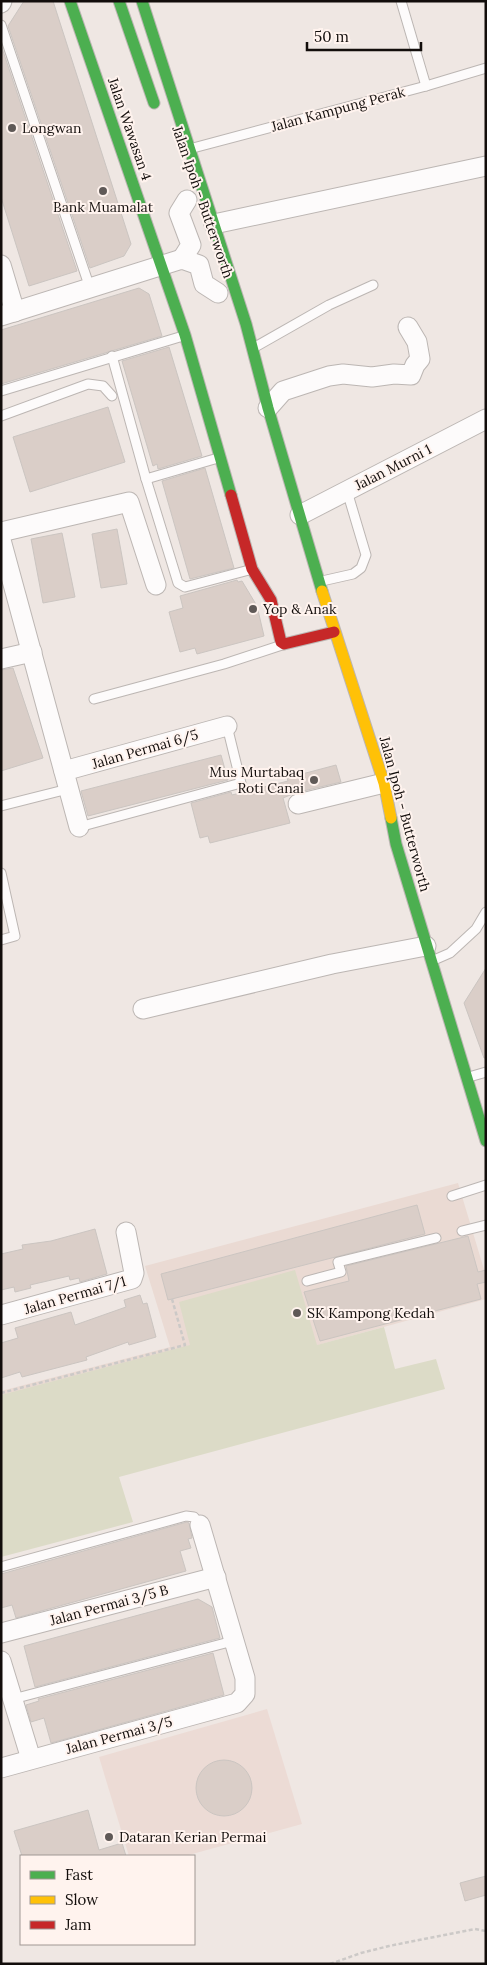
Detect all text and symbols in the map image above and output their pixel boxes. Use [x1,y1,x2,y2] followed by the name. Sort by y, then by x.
[307,20,421,52] scale bar
[314,27,349,46] text: 50 m
[104,74,156,183] street label: Jalan Wawasan 4
[268,82,407,136] street label: Jalan Kampung Perak
[22,119,82,137] place label: Longwan
[6,122,18,134] marker: Longwan
[168,123,238,281] street label: Jalan Ipoh - Butterworth
[97,185,109,197] marker: Bank Muamalat
[53,198,154,216] place label: Bank Muamalat
[351,440,434,495] street label: Jalan Murni 1
[262,600,337,618] place label: Yop & Anak
[247,603,259,615] marker: Yop & Anak
[89,725,200,773] street label: Jalan Permai 6/5
[375,733,434,894] street label: Jalan Ipoh - Butterworth
[209,763,304,797] place label: Mus Murtabaq Roti Canai
[308,774,320,786] marker: Mus Murtabaq Roti Canai
[21,1272,128,1318] street label: Jalan Permai 7/1
[307,1304,435,1322] place label: SK Kampong Kedah
[291,1307,303,1319] marker: SK Kampong Kedah
[47,1580,170,1630] street label: Jalan Permai 3/5 B
[63,1712,174,1758] street label: Jalan Permai 3/5
[119,1828,267,1846] place label: Dataran Kerian Permai
[103,1831,115,1843] marker: Dataran Kerian Permai
[20,1855,195,1945] legend
[65,1865,93,1884] text: Fast
[65,1890,98,1909] text: Slow
[64,1915,92,1934] text: Jam

